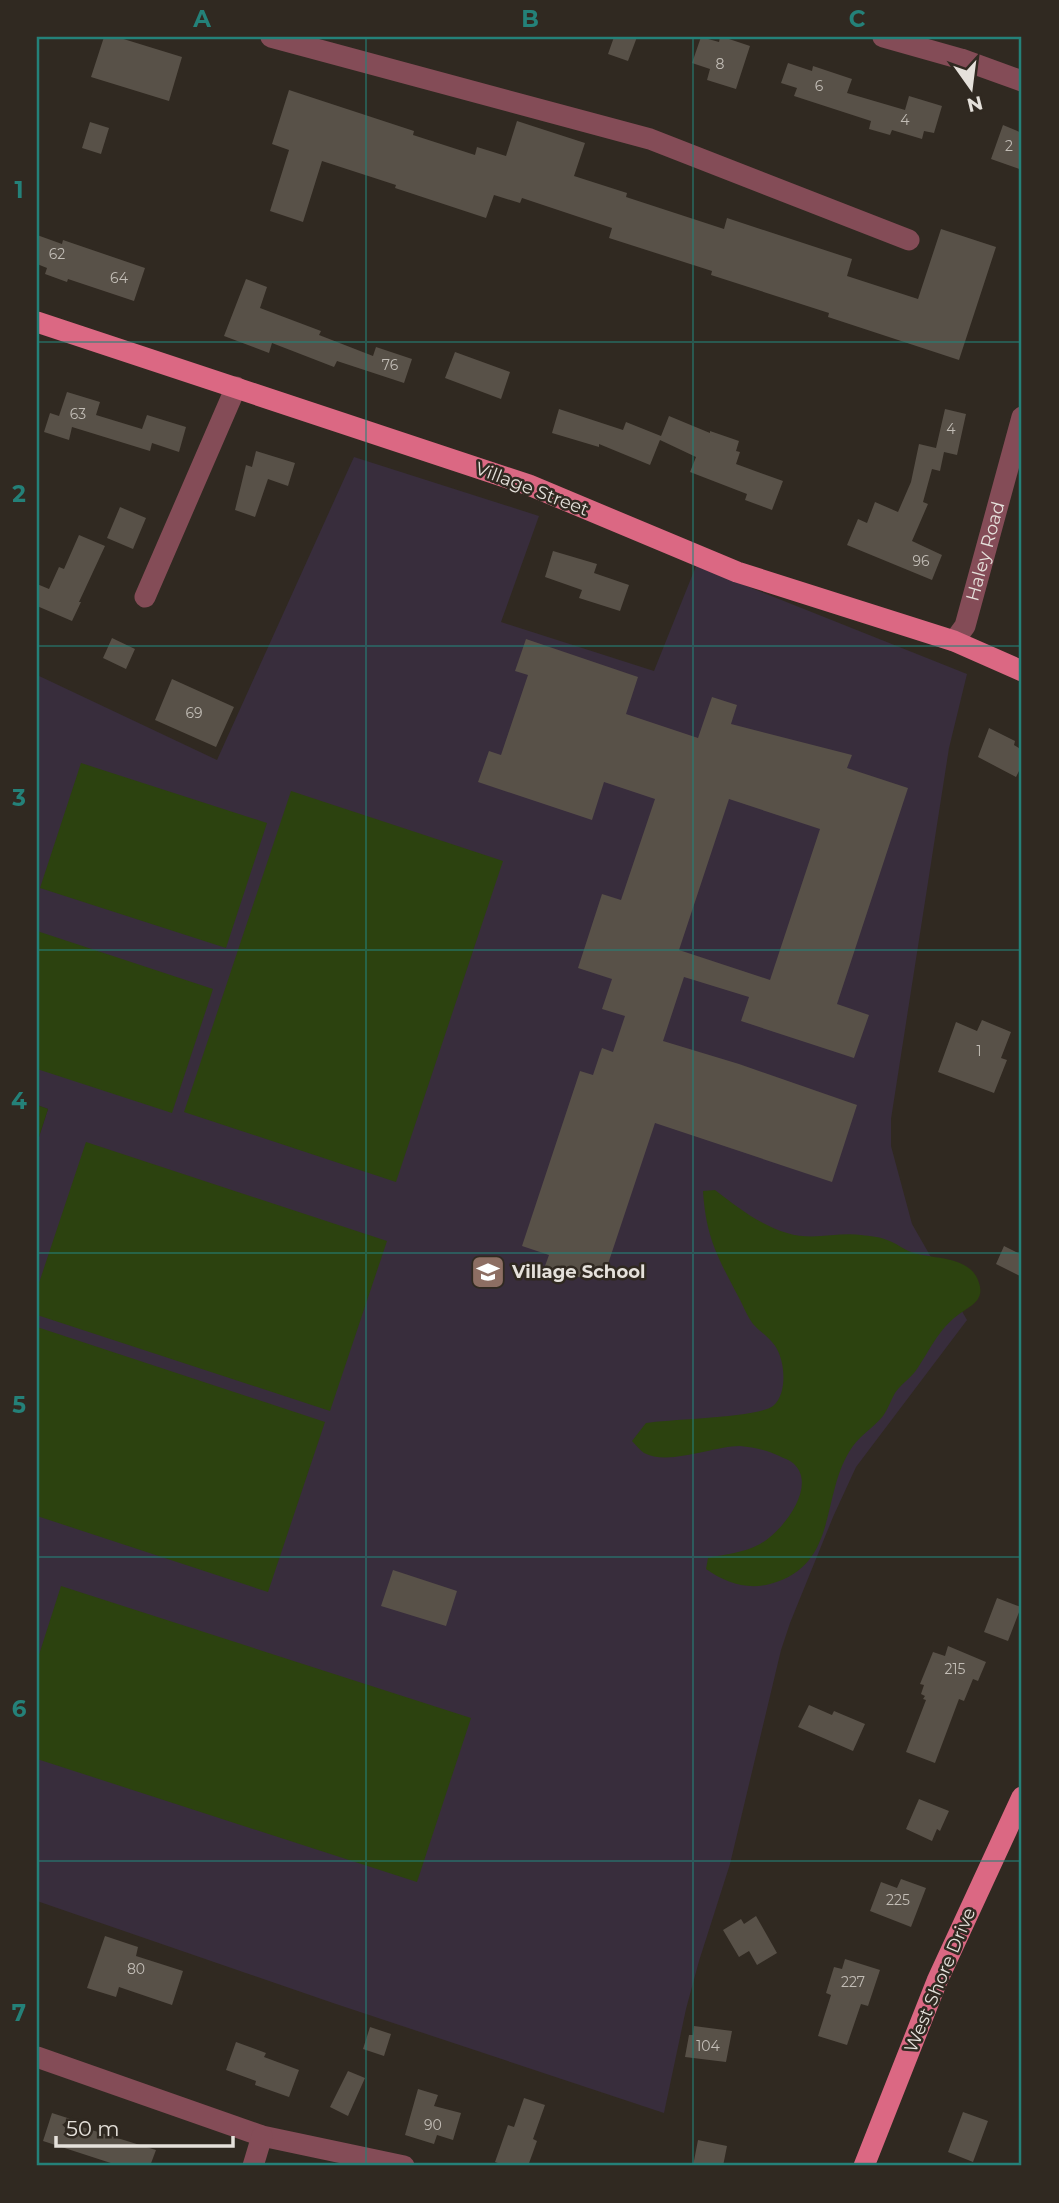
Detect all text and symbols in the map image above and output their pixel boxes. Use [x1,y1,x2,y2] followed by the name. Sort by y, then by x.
[192,5,211,33] text: A
[521,5,539,33] text: B
[849,5,866,33] text: C
[936,52,1006,122] north arrow
[716,55,725,73] house number: 8
[815,77,824,95] house number: 6
[965,91,985,117] text: N
[900,111,910,129] house number: 4
[1005,137,1013,155] house number: 2
[14,176,24,204] text: 1
[49,245,65,263] house number: 62
[110,269,129,287] house number: 64
[382,356,399,374] house number: 76
[70,405,86,423] house number: 63
[946,420,956,438] house number: 4
[472,457,592,521] street label: Village Street
[12,480,26,508] text: 2
[961,499,1009,604] street label: Haley Road
[912,552,930,570] house number: 96
[185,704,203,722] house number: 69
[11,784,26,812] text: 3
[976,1042,982,1060] house number: 1
[11,1087,27,1115] text: 4
[469,1253,507,1291] school or university icon: Village School
[511,1261,645,1283] place label: Village School
[12,1391,26,1419] text: 5
[945,1660,966,1678] house number: 215
[12,1695,27,1723] text: 6
[886,1891,910,1909] house number: 225
[900,1904,980,2056] street label: West Shore Drive
[127,1960,145,1978] house number: 80
[841,1973,865,1991] house number: 227
[12,1999,26,2027] text: 7
[696,2037,721,2055] house number: 104
[56,2105,233,2149] scale bar
[66,2116,120,2141] text: 50 m
[424,2116,442,2134] house number: 90

